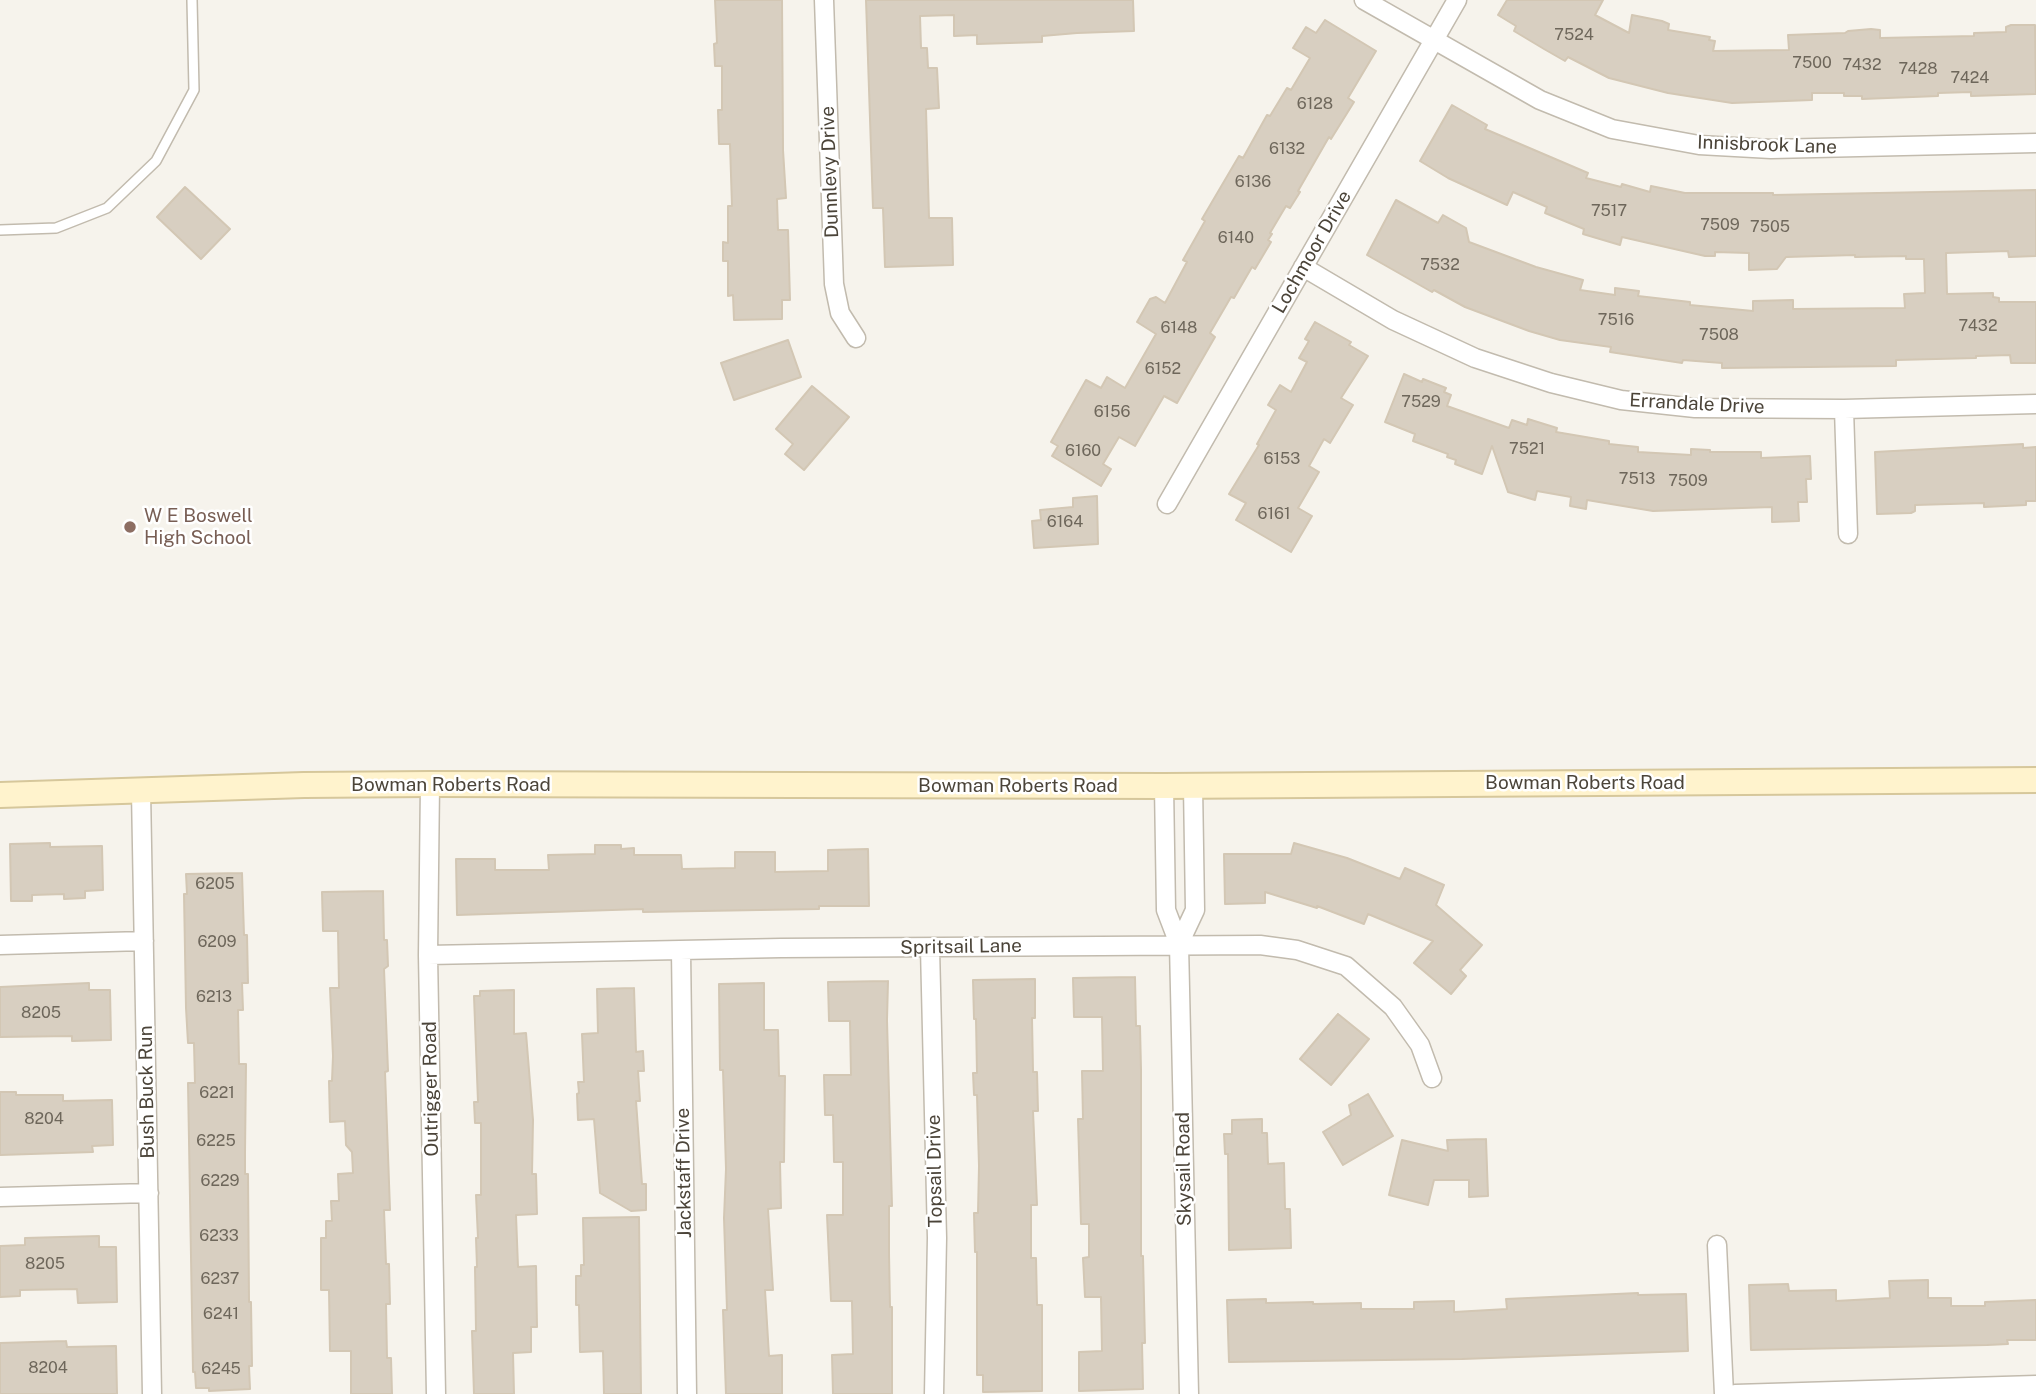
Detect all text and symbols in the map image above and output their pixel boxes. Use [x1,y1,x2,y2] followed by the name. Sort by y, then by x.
[1554,25,1594,45] house number: 7524
[1792,53,1832,73] house number: 7500
[1843,55,1881,75] house number: 7432
[1898,59,1938,79] house number: 7428
[1951,68,1989,88] house number: 7424
[1297,94,1333,114] house number: 6128
[816,106,844,238] street label: Dunnlevy Drive
[1697,131,1837,159] street label: Innisbrook Lane
[1269,139,1305,159] house number: 6132
[1235,172,1271,192] house number: 6136
[1268,187,1356,317] street label: Lochmoor Drive
[1591,201,1627,221] house number: 7517
[1700,215,1740,235] house number: 7509
[1750,217,1790,237] house number: 7505
[1218,228,1254,248] house number: 6140
[1420,255,1460,275] house number: 7532
[1598,310,1634,330] house number: 7516
[1959,316,1997,336] house number: 7432
[1161,318,1197,338] house number: 6148
[1699,325,1739,345] house number: 7508
[1145,359,1181,379] house number: 6152
[1629,389,1765,419] street label: Errandale Drive
[1401,392,1441,412] house number: 7529
[1094,402,1130,422] house number: 6156
[1509,439,1545,459] house number: 7521
[1065,441,1101,461] house number: 6160
[1264,449,1300,469] house number: 6153
[1619,469,1655,489] house number: 7513
[1668,471,1708,491] house number: 7509
[1258,504,1290,524] house number: 6161
[144,505,253,549] place label: W E Boswell High School
[1047,512,1083,532] house number: 6164
[122,519,138,535] marker: W E Boswell High School
[1485,772,1685,794] street label: Bowman Roberts Road
[351,774,551,796] street label: Bowman Roberts Road
[918,775,1118,797] street label: Bowman Roberts Road
[195,874,235,894] house number: 6205
[197,932,237,952] house number: 6209
[900,935,1022,959] street label: Spritsail Lane
[196,987,232,1007] house number: 6213
[21,1003,61,1023] house number: 8205
[418,1021,444,1157] street label: Outrigger Road
[134,1025,160,1159] street label: Bush Buck Run
[199,1083,235,1103] house number: 6221
[671,1108,697,1238] street label: Jackstaff Drive
[24,1109,64,1129] house number: 8204
[1172,1112,1196,1226] street label: Skysail Road
[923,1114,947,1228] street label: Topsail Drive
[196,1131,236,1151] house number: 6225
[200,1171,240,1191] house number: 6229
[199,1226,239,1246] house number: 6233
[25,1254,65,1274] house number: 8205
[201,1269,239,1289] house number: 6237
[203,1304,239,1324] house number: 6241
[28,1358,68,1378] house number: 8204
[201,1359,241,1379] house number: 6245

